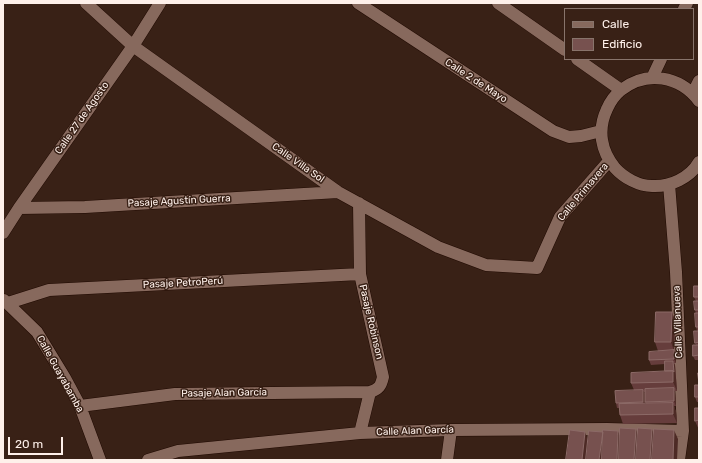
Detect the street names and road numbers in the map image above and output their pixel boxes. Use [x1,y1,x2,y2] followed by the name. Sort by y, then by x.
[443,56,509,106] street label: Calle 2 de Mayo
[53,79,111,157] street label: Calle 27 de Agosto
[269,141,327,185] street label: Calle Villa Sol
[555,160,611,224] street label: Calle Primavera
[127,192,231,210] street label: Pasaje Agustín Guerra
[143,275,223,291] street label: Pasaje PetroPerú
[357,283,385,361] street label: Pasaje Robinson
[671,285,685,359] street label: Calle Villanueva
[34,333,86,415] street label: Calle Guayabamba
[181,386,267,400] street label: Pasaje Alan García
[376,424,454,438] street label: Calle Alan García

